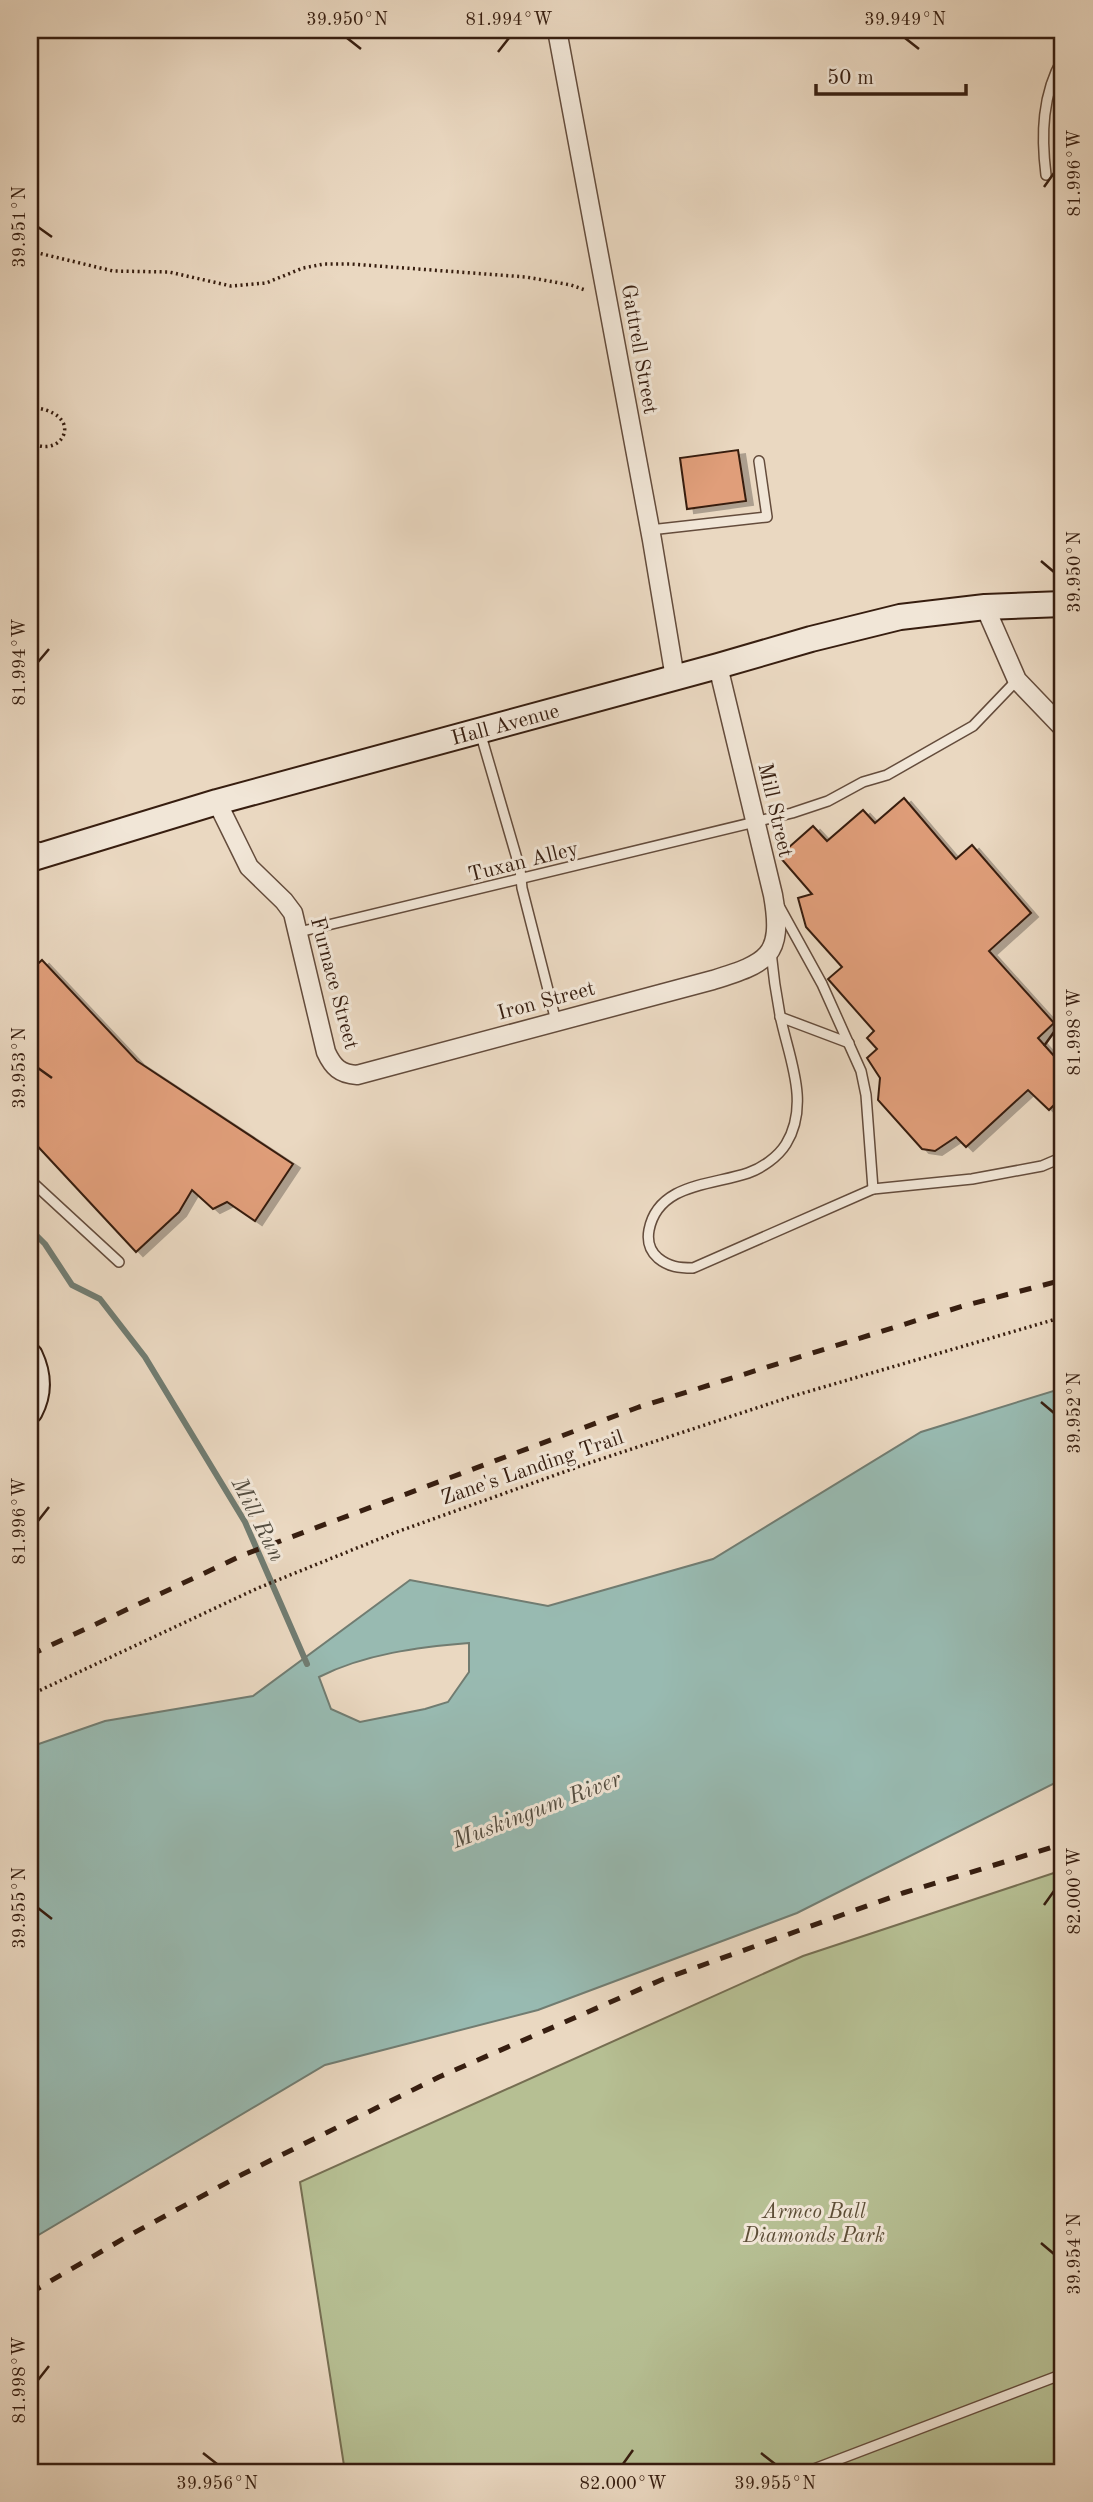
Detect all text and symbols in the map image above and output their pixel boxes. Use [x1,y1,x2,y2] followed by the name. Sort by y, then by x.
[306,11,388,29] text: 39.950°N
[466,11,552,29] text: 81.994°W
[864,11,946,29] text: 39.949°N
[816,52,967,96] scale bar
[827,68,874,89] text: 50 m
[1066,130,1084,216] text: 81.996°W
[11,186,29,268] text: 39.951°N
[617,283,660,416] street label: Gattrell Street
[1066,531,1084,613] text: 39.950°N
[11,619,29,705] text: 81.994°W
[449,701,562,750] street label: Hall Avenue
[753,761,796,860] street label: Mill Street
[466,839,581,886] street label: Tuxan Alley
[306,915,361,1052] street label: Furnace Street
[495,978,597,1025] street label: Iron Street
[1066,989,1084,1075] text: 81.998°W
[11,1027,29,1109] text: 39.953°N
[1066,1372,1084,1454] text: 39.952°N
[439,1427,627,1510] street label: Zane's Landing Trail
[226,1473,289,1565] water label: Mill Run
[11,1478,29,1564] text: 81.996°W
[448,1767,626,1855] water label: Muskingum River
[1066,1848,1084,1934] text: 82.000°W
[11,1867,29,1949] text: 39.955°N
[742,2202,885,2247] park label: Armco Ball Diamonds Park
[1066,2213,1084,2295] text: 39.954°N
[11,2337,29,2423] text: 81.998°W
[176,2475,258,2493] text: 39.956°N
[580,2475,666,2493] text: 82.000°W
[734,2475,816,2493] text: 39.955°N

